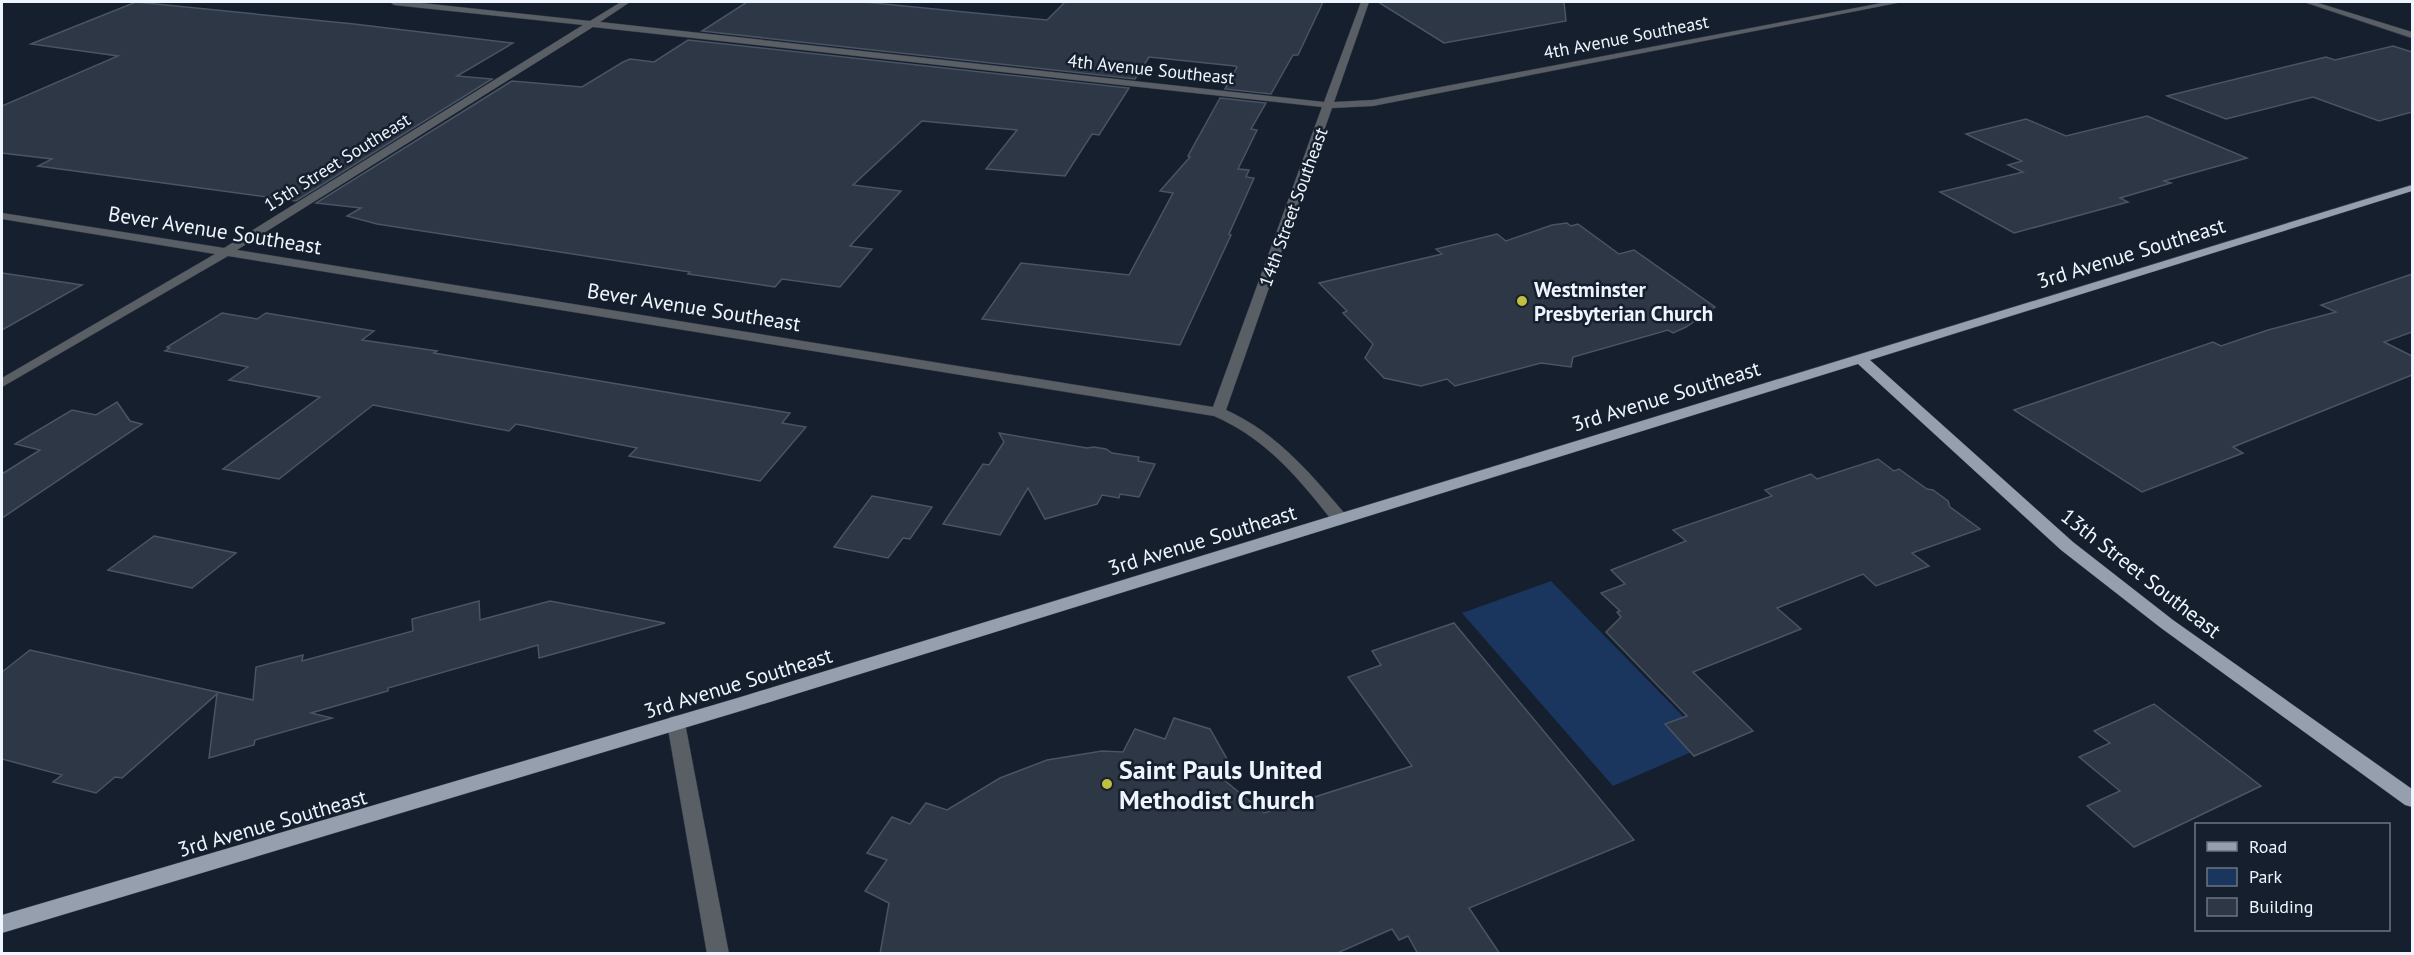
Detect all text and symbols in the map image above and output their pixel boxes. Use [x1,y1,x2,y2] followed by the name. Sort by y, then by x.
[1542,10,1710,64] street label: 4th Avenue Southeast
[1066,49,1236,89] street label: 4th Avenue Southeast
[260,108,414,216] street label: 15th Street Southeast
[1254,124,1332,290] street label: 14th Street Southeast
[106,200,324,260] street label: Bever Avenue Southeast
[2034,212,2228,294] street label: 3rd Avenue Southeast
[1534,276,1713,327] place label: Westminster Presbyterian Church
[585,277,803,337] street label: Bever Avenue Southeast
[1515,294,1529,308] marker: Westminster Presbyterian Church
[1569,355,1763,437] street label: 3rd Avenue Southeast
[1105,499,1299,581] street label: 3rd Avenue Southeast
[2056,502,2226,644] street label: 13th Street Southeast
[641,642,835,724] street label: 3rd Avenue Southeast
[1119,753,1322,816] place label: Saint Pauls United Methodist Church
[1100,777,1114,791] marker: Saint Pauls United Methodist Church
[174,783,370,863] street label: 3rd Avenue Southeast
[2195,823,2390,931] legend
[2249,835,2287,858] text: Road
[2249,865,2282,888] text: Park
[2249,895,2313,918] text: Building

